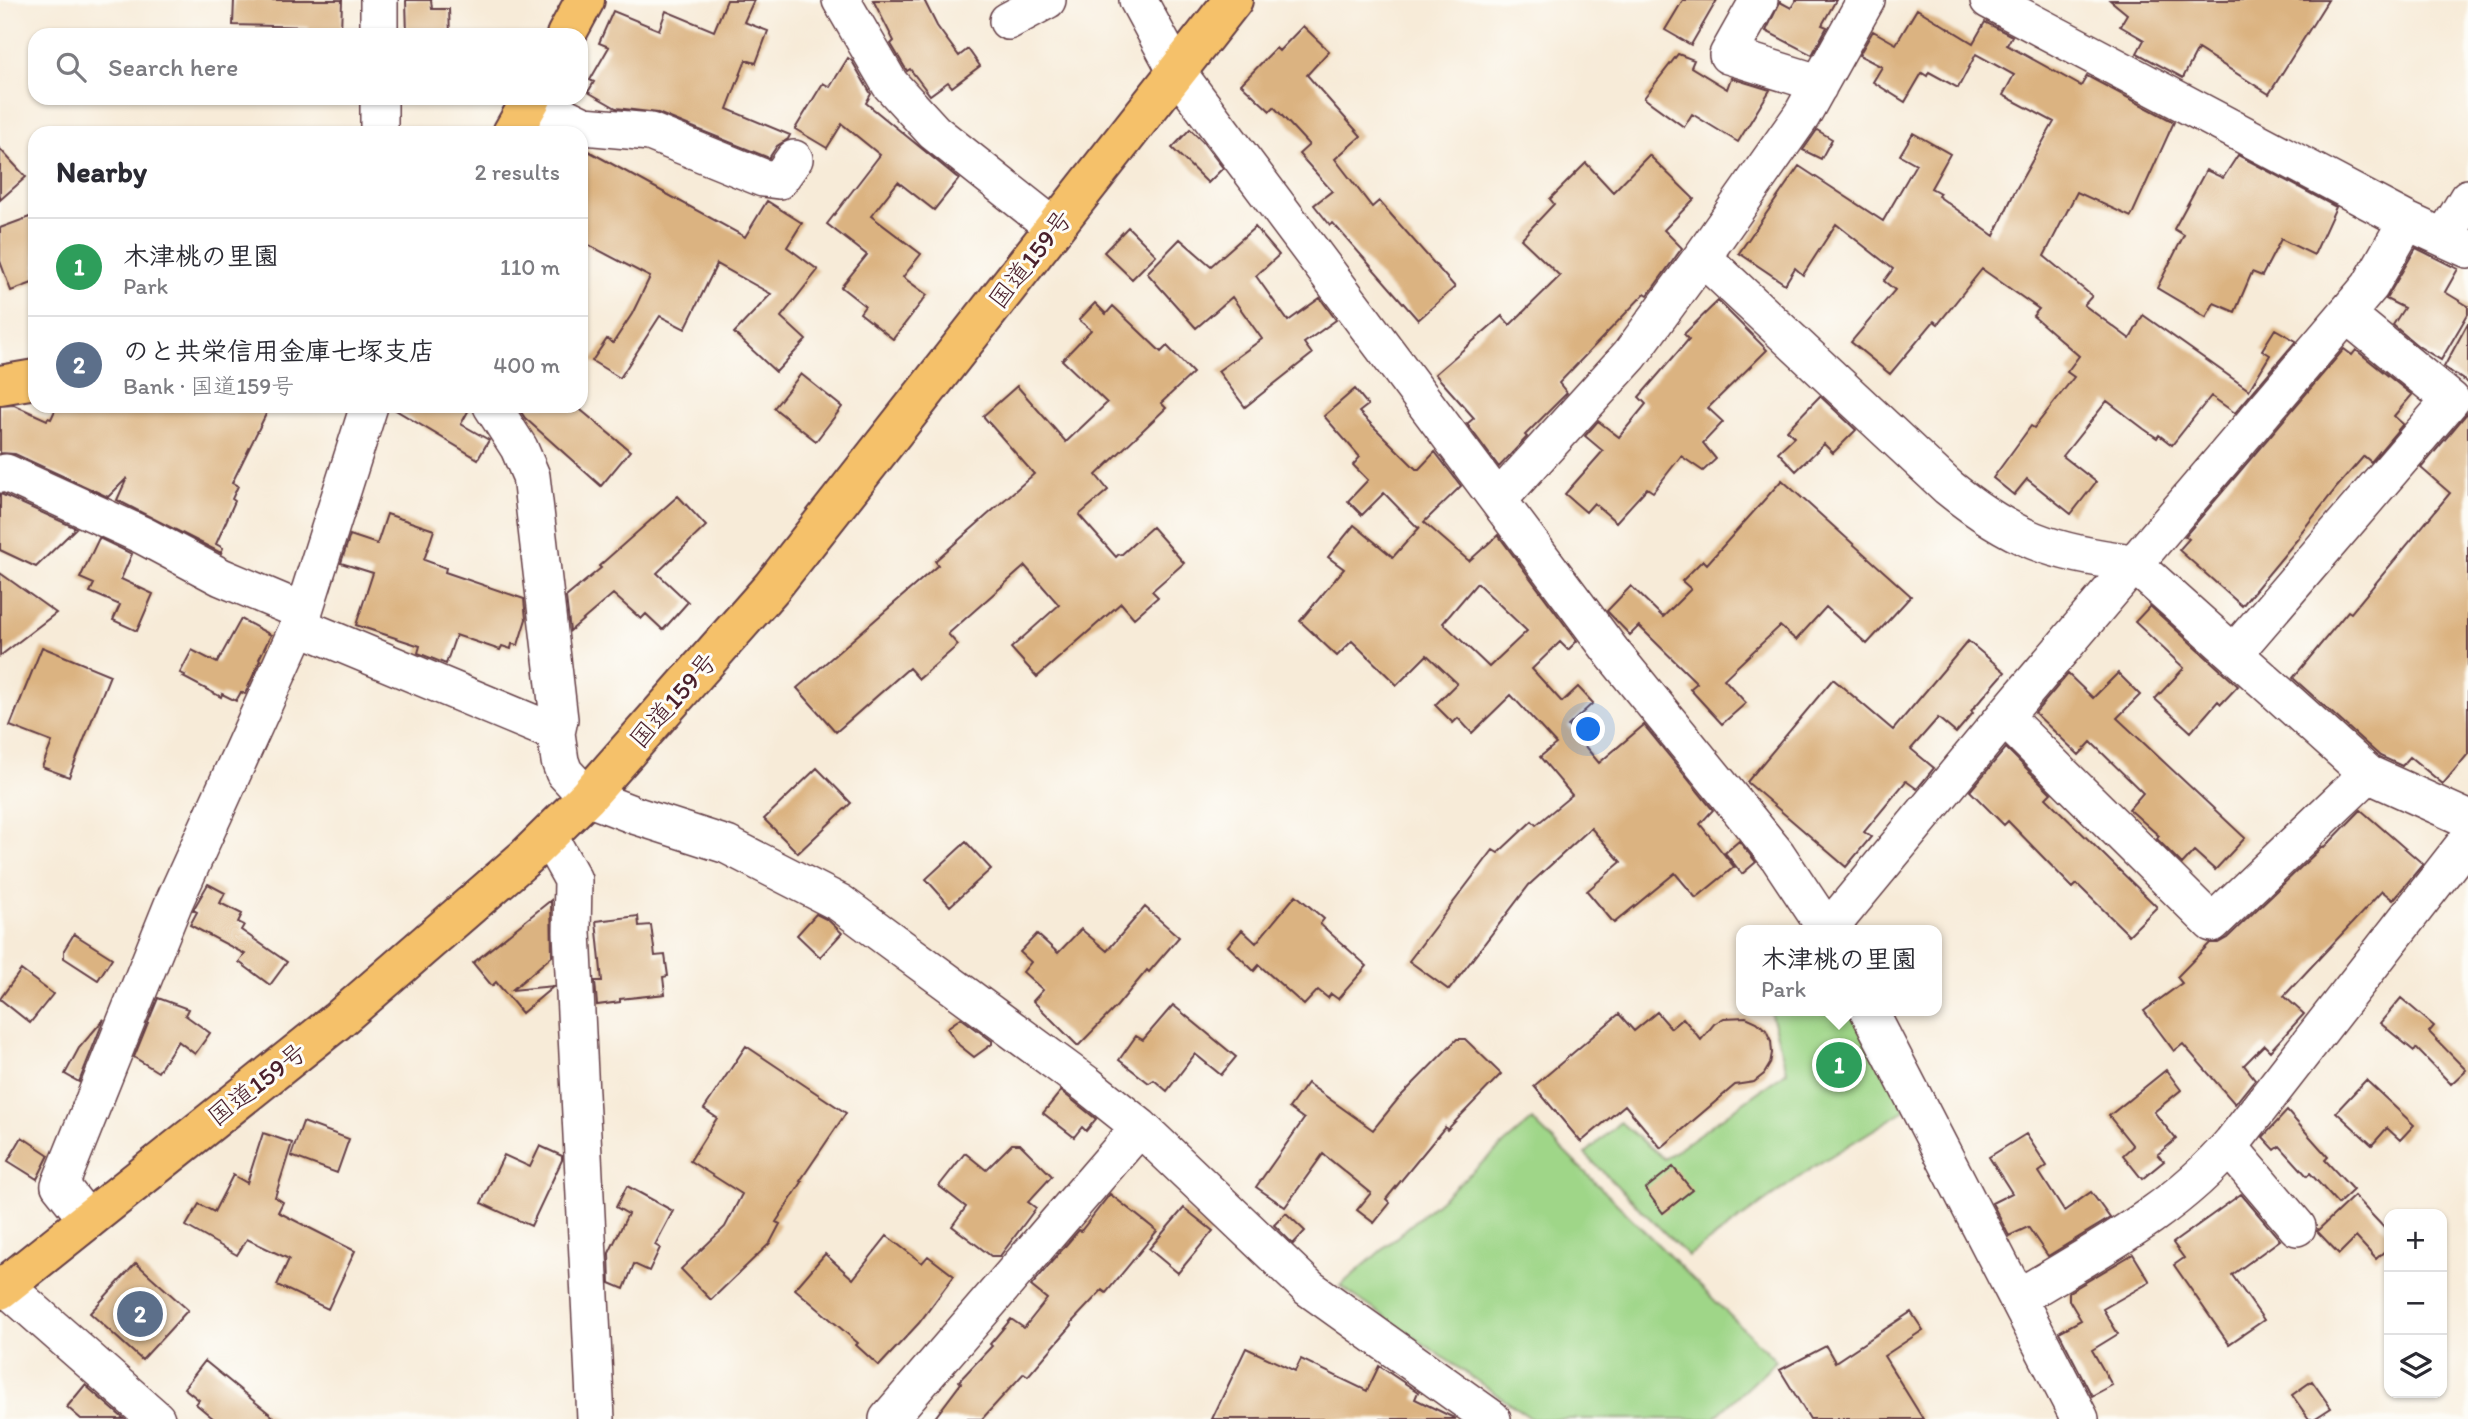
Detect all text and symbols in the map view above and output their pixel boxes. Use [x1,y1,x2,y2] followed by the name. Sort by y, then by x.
[28,28,588,105] search box
[52,48,90,86] icon: search
[108,51,238,83] text: Search here
[56,153,147,190] text: Nearby
[474,158,560,186] text: 2 results
[981,203,1079,315] street label: 国道159号
[123,240,279,272] text: 木津桃の里園
[74,253,84,281] text: 1
[500,253,560,281] text: 110 m
[123,272,168,300] text: Park
[123,335,435,367] text: のと共栄信用金庫七塚支店
[73,351,85,379] text: 2
[493,351,560,379] text: 400 m
[123,372,294,400] text: Bank · 国道159号
[622,645,724,755] street label: 国道159号
[1571,712,1605,746] your location
[1736,925,1942,1016] popup
[1761,943,1917,975] text: 木津桃の里園
[1761,975,1806,1003] text: Park
[201,1035,313,1133] street label: 国道159号
[1816,1039,1862,1091] pin: 1
[2384,1209,2447,1398] map controls
[2384,1209,2447,1272] button: +
[2384,1272,2447,1335] button: −
[117,1288,163,1340] pin: 2
[2384,1335,2447,1398] button: layers

